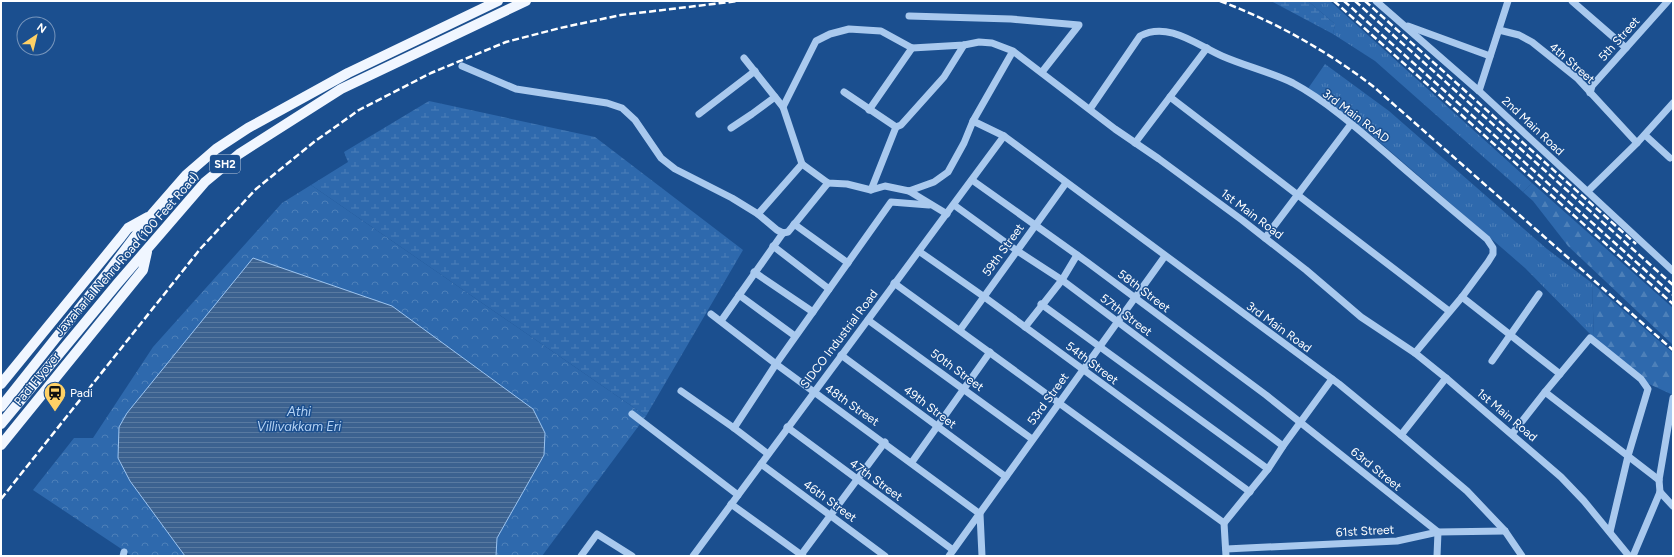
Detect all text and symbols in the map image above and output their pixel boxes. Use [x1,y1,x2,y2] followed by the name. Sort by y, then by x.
[1595,14,1643,64] street label: 5th Street
[16,16,56,56] north arrow
[34,20,49,36] text: N
[1547,40,1598,87] street label: 4th Street
[1320,86,1392,146] street label: 3rd Main RoAD
[1499,94,1567,158] street label: 2nd Main Road
[210,155,240,173] road number: SH2
[52,169,202,339] street label: Jawaharlal Nehru Road (100 Feet Road)
[1218,186,1286,242] street label: 1st Main Road
[979,221,1027,279] street label: 59th Street
[1115,267,1173,316] street label: 58th Street
[797,287,881,391] street label: SIDCO Industrial Road
[1097,291,1155,339] street label: 57th Street
[1244,299,1314,355] street label: 3rd Main Road
[1063,339,1121,388] street label: 54th Street
[928,346,987,394] street label: 50th Street
[11,350,63,408] street label: Padi Flyover
[1024,370,1072,428] street label: 53rd Street
[42,380,68,413] station icon: Padi
[822,381,882,429] street label: 48th Street
[901,383,959,432] street label: 49th Street
[70,386,93,400] place label: Padi
[1474,386,1540,444] street label: 1st Main Road
[257,404,342,434] water label: Athi Villivakkam Eri
[1348,444,1404,494] street label: 63rd Street
[847,456,905,504] street label: 47th Street
[801,477,860,525] street label: 46th Street
[1335,522,1395,540] street label: 61st Street

